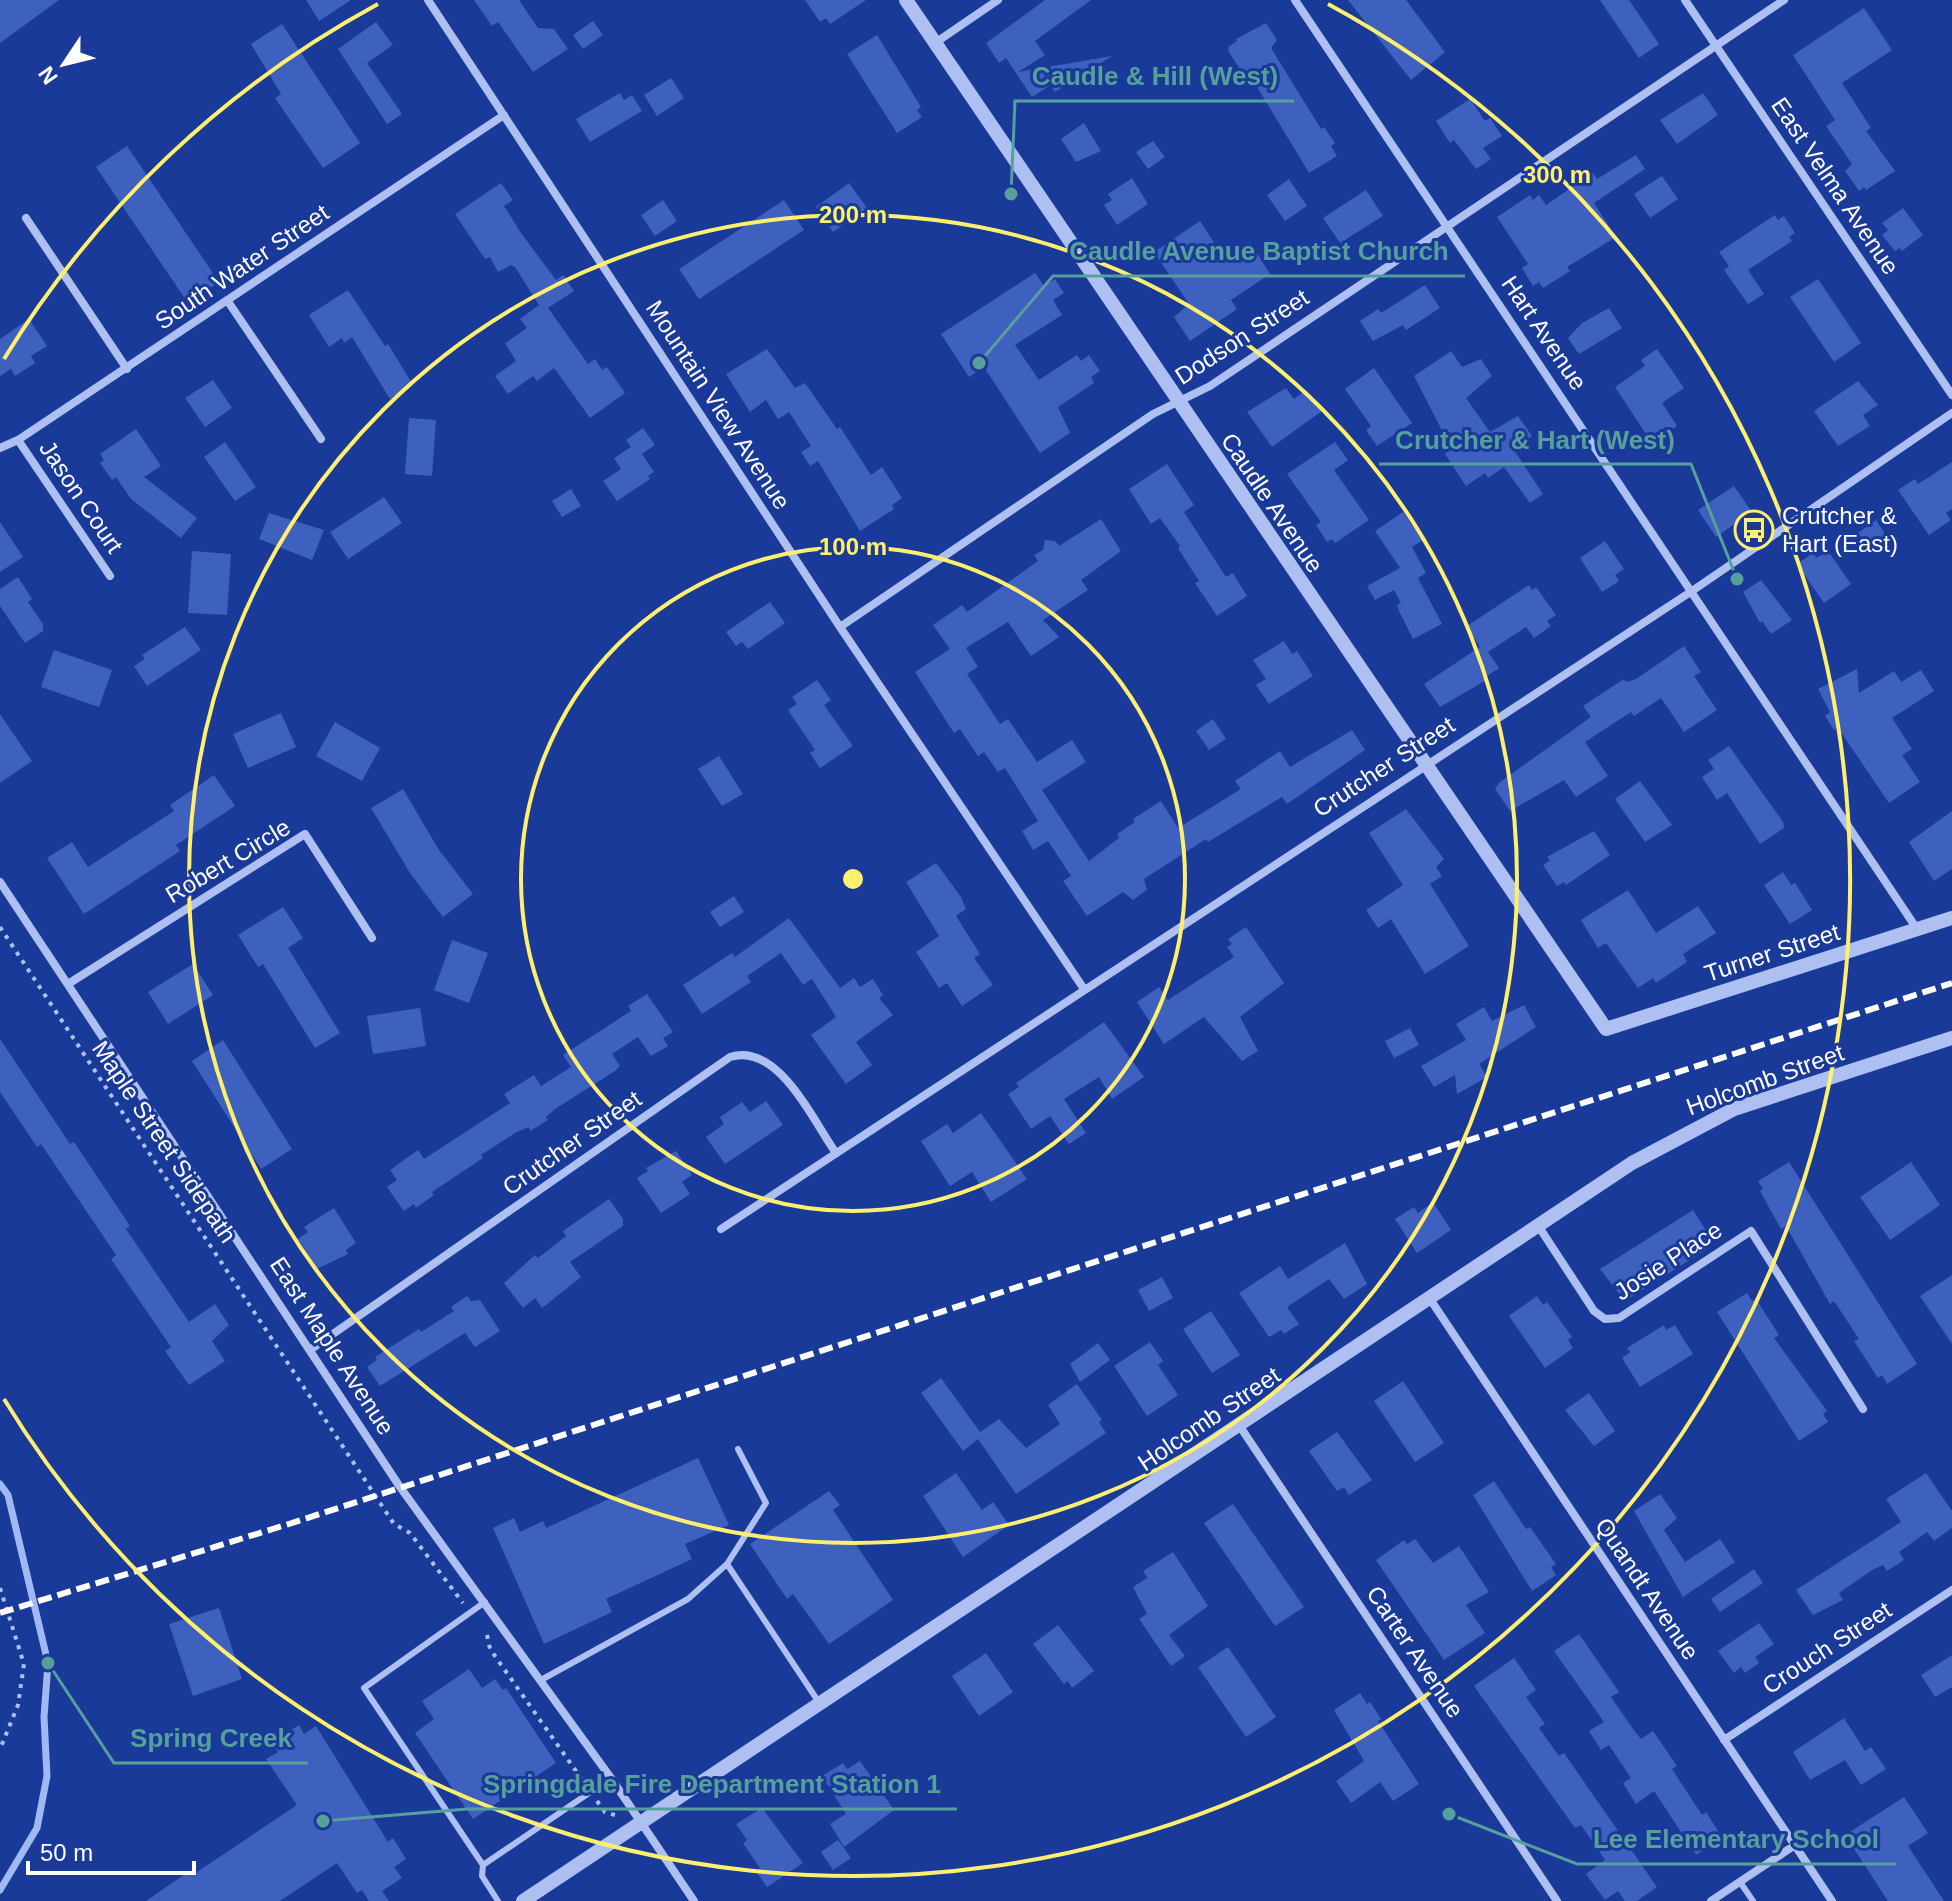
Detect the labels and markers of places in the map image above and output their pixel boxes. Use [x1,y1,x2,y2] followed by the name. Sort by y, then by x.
[1015,51,1294,101] callout: Caudle & Hill (West)
[1053,226,1465,276] callout: Caudle Avenue Baptist Church
[1379,414,1691,464] callout: Crutcher & Hart (West)
[1782,502,1898,557] place label: Crutcher & Hart (East)
[1733,509,1775,551] bus stop icon: Crutcher & Hart (East)
[839,865,867,893] centre of rings
[114,1713,308,1763] callout: Spring Creek
[467,1759,957,1809] callout: Springdale Fire Department Station 1
[1577,1814,1896,1864] callout: Lee Elementary School

